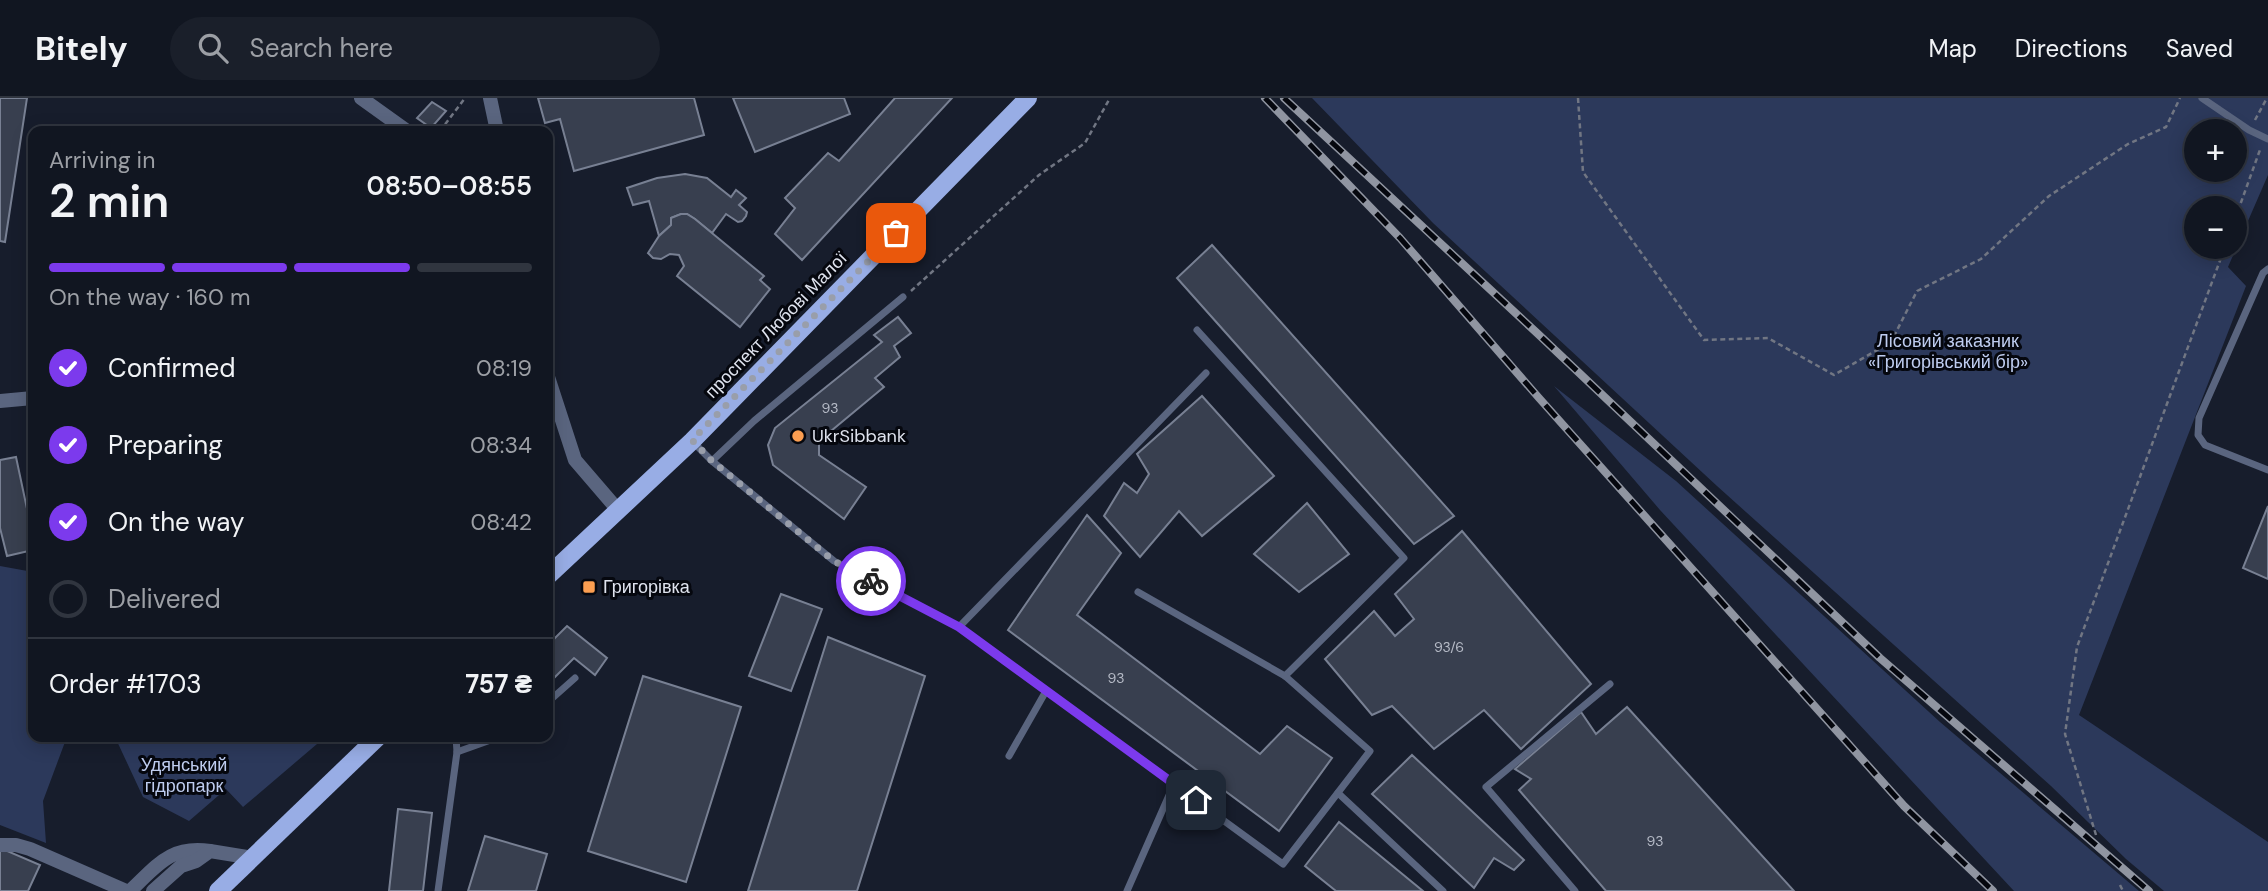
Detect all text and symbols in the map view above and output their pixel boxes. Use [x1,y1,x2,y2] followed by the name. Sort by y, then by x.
[170,17,660,80] search box
[35,27,128,70] text: Bitely
[194,29,232,67] icon: search
[250,31,393,65] text: Search here
[1929,33,1977,64] text: Map
[2015,33,2128,64] text: Directions
[2166,33,2233,64] text: Saved
[2184,119,2247,259] map controls
[2184,119,2247,182] button: +
[49,145,155,175] text: Arriving in
[367,169,532,203] text: 08:50–08:55
[49,171,169,231] text: 2 min
[2184,196,2247,259] button: −
[866,203,926,263] pin
[877,214,915,252] icon: bag
[700,247,852,403] street label: проспект Любові Малої
[49,282,250,312] text: On the way · 160 m
[1868,329,2028,374] park label: Лісовий заказник «Григорівський бір»
[49,349,87,387] icon: check
[108,351,235,385] text: Confirmed
[476,353,532,383] text: 08:19
[822,399,838,417] house number: 93
[812,424,906,448] place label: UkrSibbank
[49,426,87,464] icon: check
[108,428,223,462] text: Preparing
[790,428,806,444] marker: UkrSibbank
[470,430,532,460] text: 08:34
[49,503,87,541] icon: check
[108,505,244,539] text: On the way
[470,507,532,537] text: 08:42
[836,546,906,616] courier
[852,562,890,600] icon: bike
[603,575,691,599] place label: Григорівка
[581,579,597,595] marker: Григорівка
[108,582,221,616] text: Delivered
[1434,638,1464,656] house number: 93/6
[49,667,202,701] text: Order #1703
[465,667,532,701] text: 757 ₴
[1108,669,1124,687] house number: 93
[141,753,227,798] park label: Удянський гідропарк
[1166,770,1226,830] pin
[1177,781,1215,819] icon: home
[1647,832,1663,850] house number: 93

